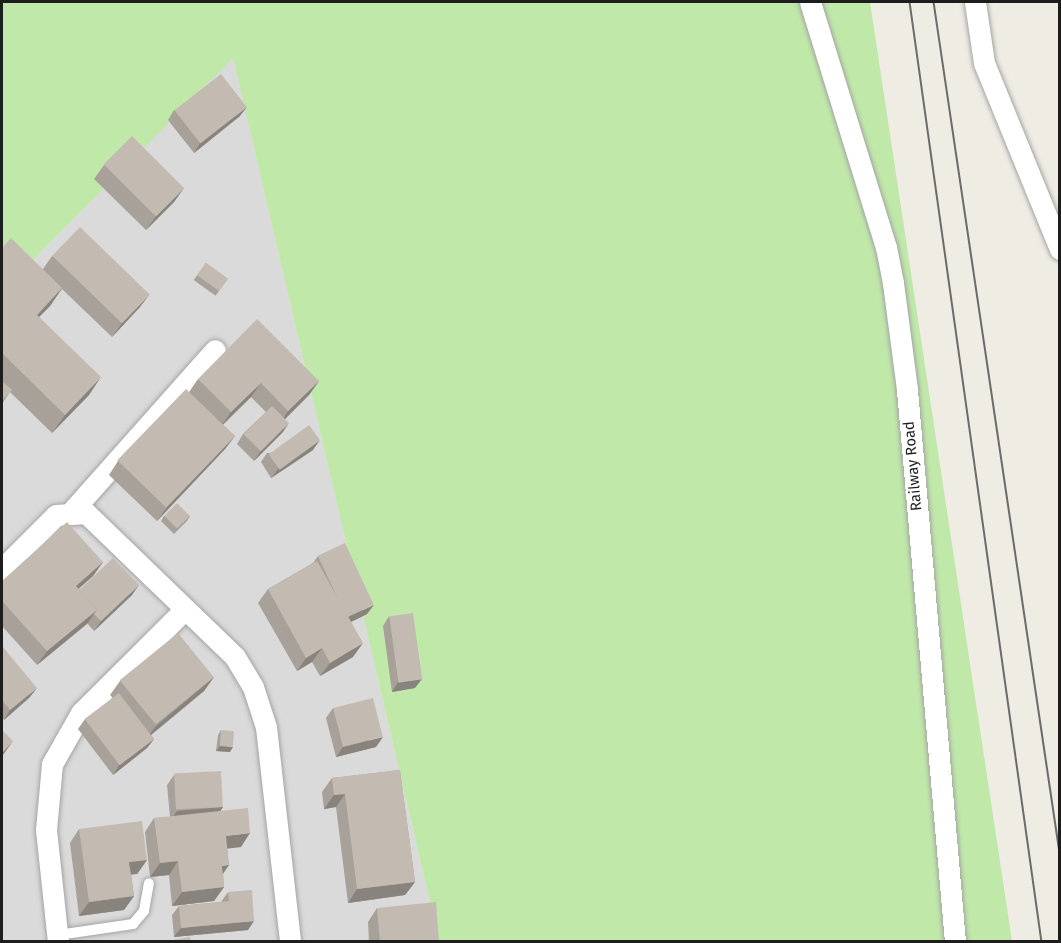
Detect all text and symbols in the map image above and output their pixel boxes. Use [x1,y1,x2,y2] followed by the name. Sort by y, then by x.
[900,420,926,512] street label: Railway Road

